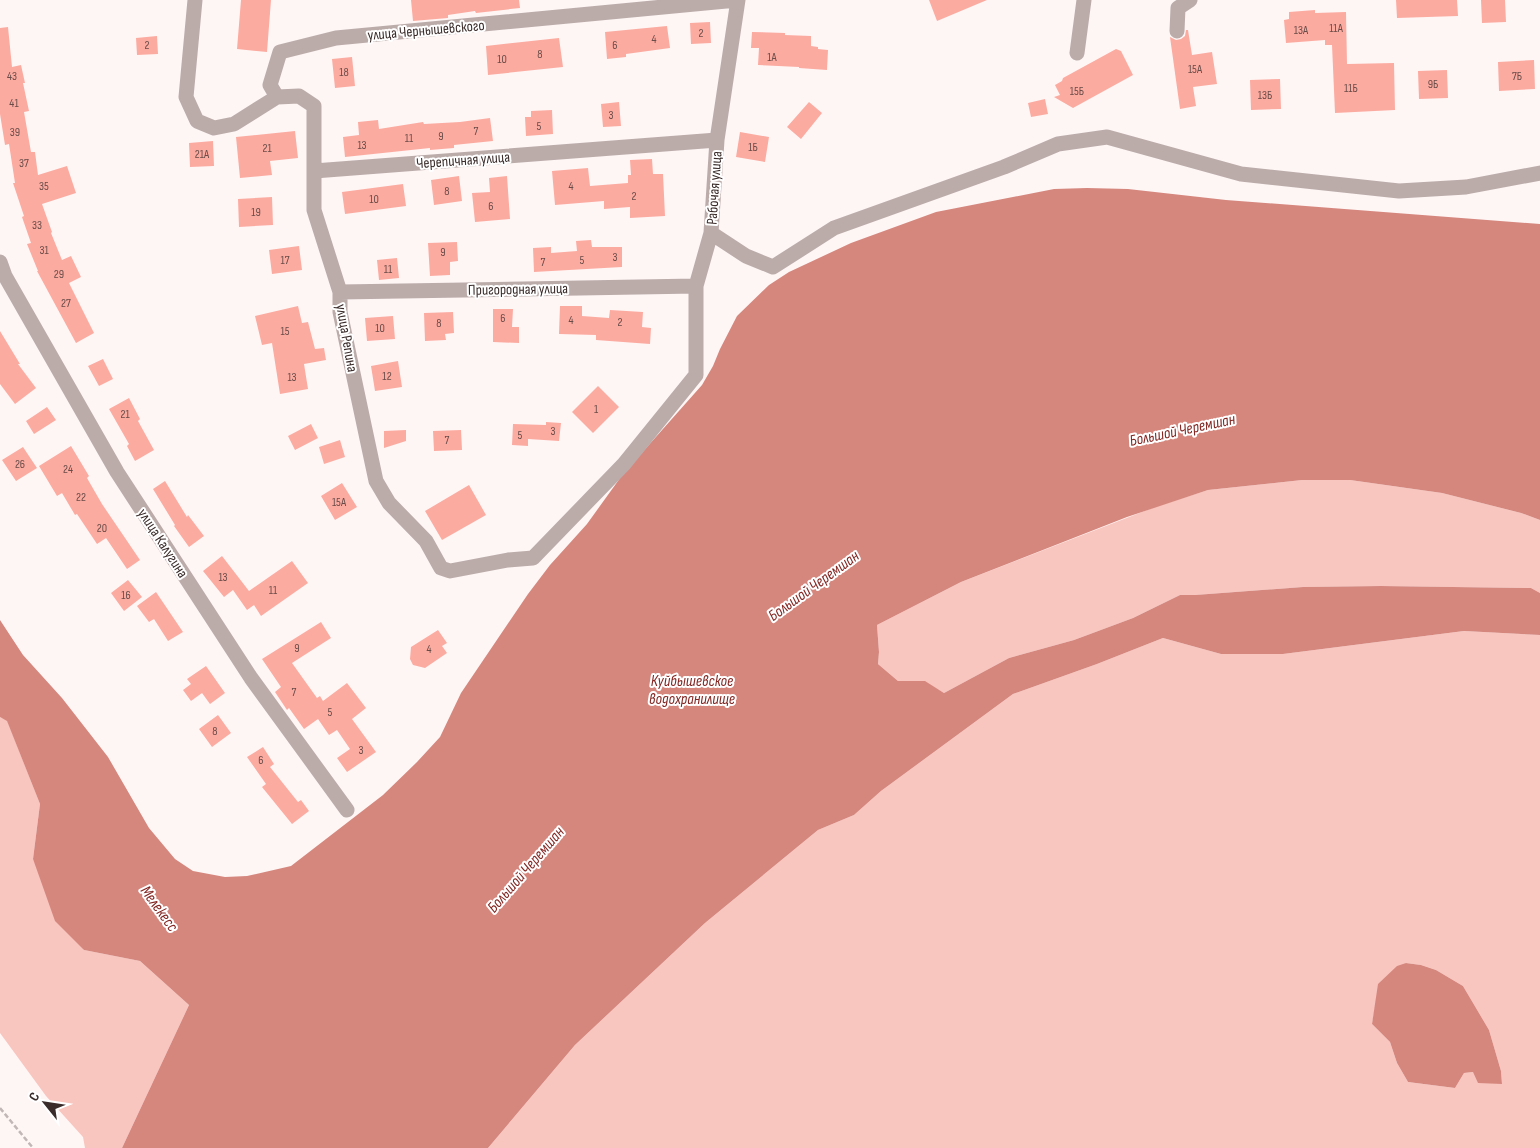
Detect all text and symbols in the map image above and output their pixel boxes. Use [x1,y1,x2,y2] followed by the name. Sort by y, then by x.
[367,16,485,45] street label: улица Чернышевского
[1329,21,1344,36] house number: 11А
[1294,23,1309,38] house number: 13А
[699,26,704,41] house number: 2
[651,32,657,47] house number: 4
[145,38,150,53] house number: 2
[612,38,618,53] house number: 6
[537,47,543,62] house number: 8
[767,50,778,65] house number: 1А
[497,52,507,67] house number: 10
[1188,62,1203,77] house number: 15А
[339,65,349,80] house number: 18
[7,69,17,84] house number: 43
[1512,69,1522,84] house number: 7Б
[1428,77,1438,92] house number: 9Б
[1344,81,1358,96] house number: 11Б
[1070,84,1084,99] house number: 15Б
[1258,88,1272,103] house number: 13Б
[9,96,19,111] house number: 41
[608,108,614,123] house number: 3
[537,119,542,134] house number: 5
[474,124,479,139] house number: 7
[10,125,20,140] house number: 39
[438,129,444,144] house number: 9
[405,131,414,146] house number: 11
[357,138,367,153] house number: 13
[748,140,758,155] house number: 1Б
[262,141,272,156] house number: 21
[195,147,210,162] house number: 21А
[416,148,511,173] street label: Черепичная улица
[702,150,727,225] street label: Рабочая улица
[19,156,29,171] house number: 37
[39,179,49,194] house number: 35
[568,179,574,194] house number: 4
[444,184,450,199] house number: 8
[632,189,637,204] house number: 2
[369,192,379,207] house number: 10
[488,199,494,214] house number: 6
[251,205,261,220] house number: 19
[32,218,42,233] house number: 33
[39,243,49,258] house number: 31
[440,245,446,260] house number: 9
[612,250,618,265] house number: 3
[281,253,290,268] house number: 17
[580,253,585,268] house number: 5
[541,255,546,270] house number: 7
[384,262,393,277] house number: 11
[54,267,64,282] house number: 29
[468,279,568,300] street label: Пригородная улица
[61,296,71,311] house number: 27
[331,303,362,374] street label: улица Репина
[500,311,506,326] house number: 6
[568,313,574,328] house number: 4
[618,315,623,330] house number: 2
[436,316,442,331] house number: 8
[375,321,385,336] house number: 10
[280,324,290,339] house number: 15
[382,369,392,384] house number: 12
[287,370,297,385] house number: 13
[594,402,599,417] house number: 1
[120,407,130,422] house number: 21
[1128,410,1237,451] water label: Большой Черемшан
[550,424,556,439] house number: 3
[518,428,523,443] house number: 5
[445,433,450,448] house number: 7
[15,457,25,472] house number: 26
[63,462,73,477] house number: 24
[76,490,86,505] house number: 22
[332,495,347,510] house number: 15А
[133,505,192,582] street label: улица Калугина
[97,521,107,536] house number: 20
[765,547,863,626] water label: Большой Черемшан
[218,570,228,585] house number: 13
[269,583,278,598] house number: 11
[121,588,131,603] house number: 16
[294,641,300,656] house number: 9
[426,642,432,657] house number: 4
[649,672,735,709] water label: Куйбышевское водохранилище
[292,685,297,700] house number: 7
[328,705,333,720] house number: 5
[212,724,218,739] house number: 8
[358,743,364,758] house number: 3
[258,753,264,768] house number: 6
[484,823,569,917] water label: Большой Черемшан
[136,882,182,936] water label: Мелекесс
[20,1078,70,1128] north arrow
[25,1089,43,1104] text: С

